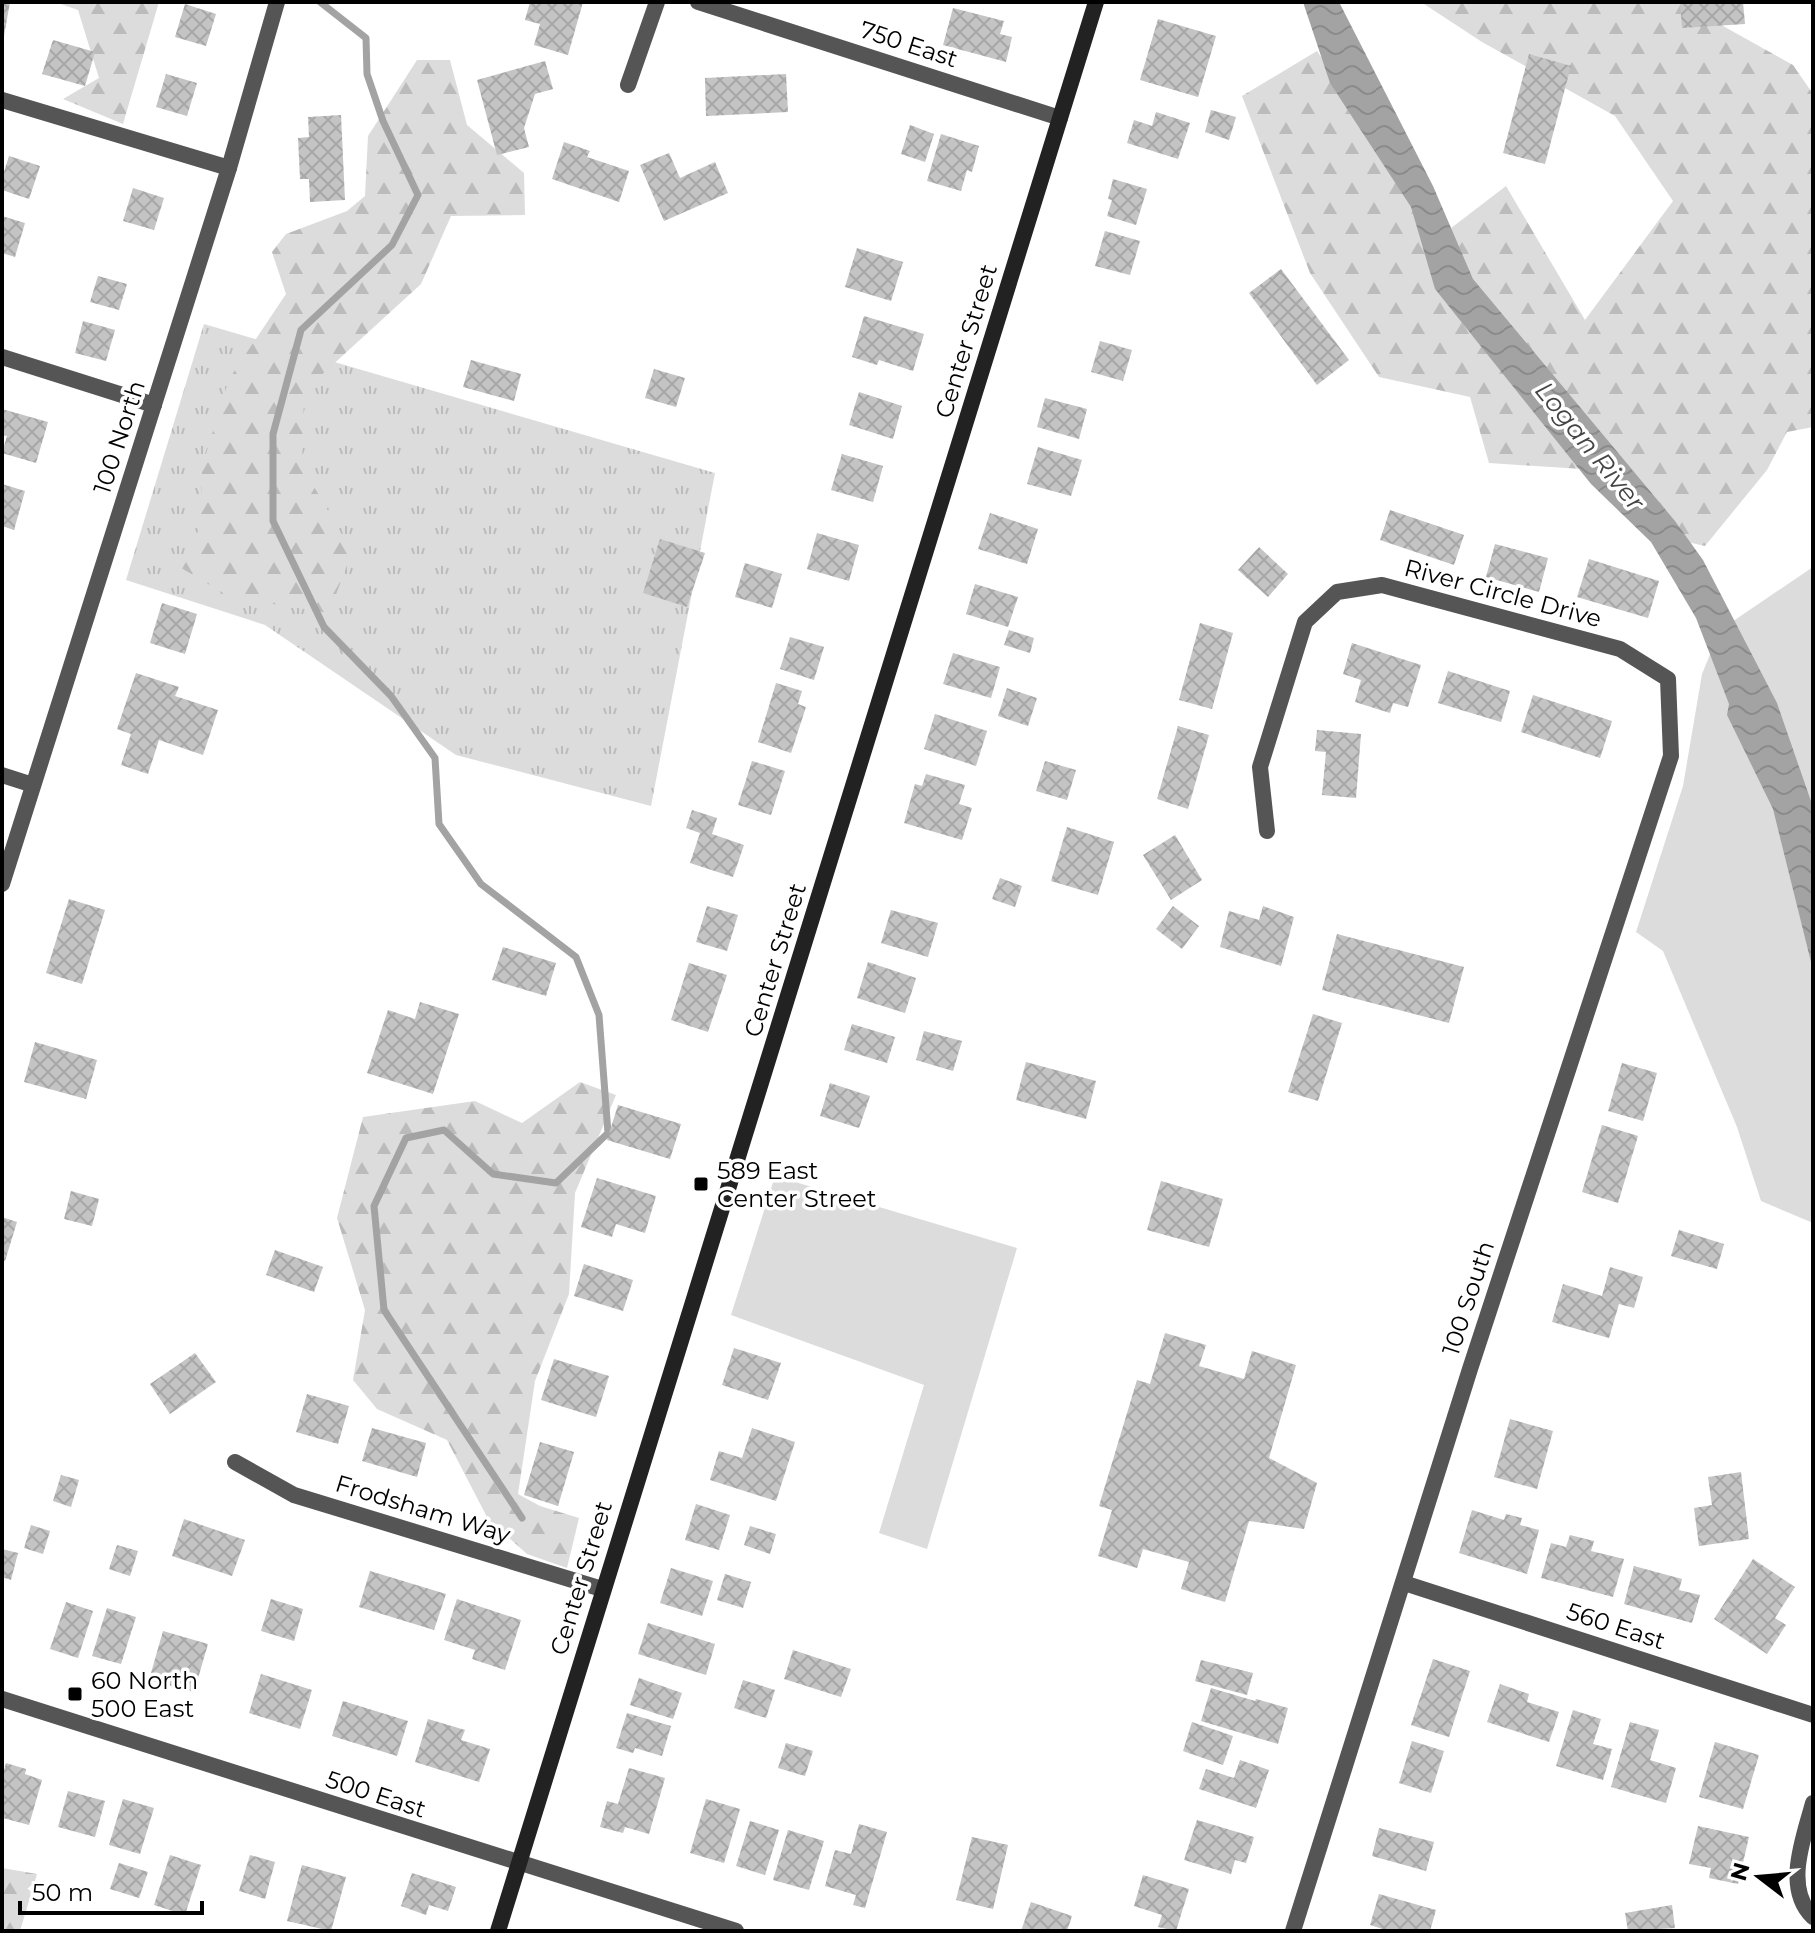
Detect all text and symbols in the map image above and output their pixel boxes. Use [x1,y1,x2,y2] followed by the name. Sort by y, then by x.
[857,15,962,73] street label: 750 East
[929,260,1003,421] street label: Center Street
[1528,375,1652,517] water label: Logan River
[87,377,151,497] street label: 100 North
[1401,553,1605,633] street label: River Circle Drive
[738,879,812,1040] street label: Center Street
[717,1156,877,1213] place label: 589 East Center Street
[692,1175,710,1193] marker: 589 East Center Street
[1436,1237,1500,1359] street label: 100 South
[332,1469,514,1549] street label: Frodsham Way
[544,1497,618,1658] street label: Center Street
[1563,1596,1669,1656] street label: 560 East
[91,1666,198,1723] place label: 60 North 500 East
[66,1685,84,1703] marker: 60 North 500 East
[322,1764,430,1824] street label: 500 East
[1719,1837,1799,1917] north arrow
[1725,1859,1756,1884] text: N
[20,1865,202,1915] scale bar
[32,1878,93,1907] text: 50 m

